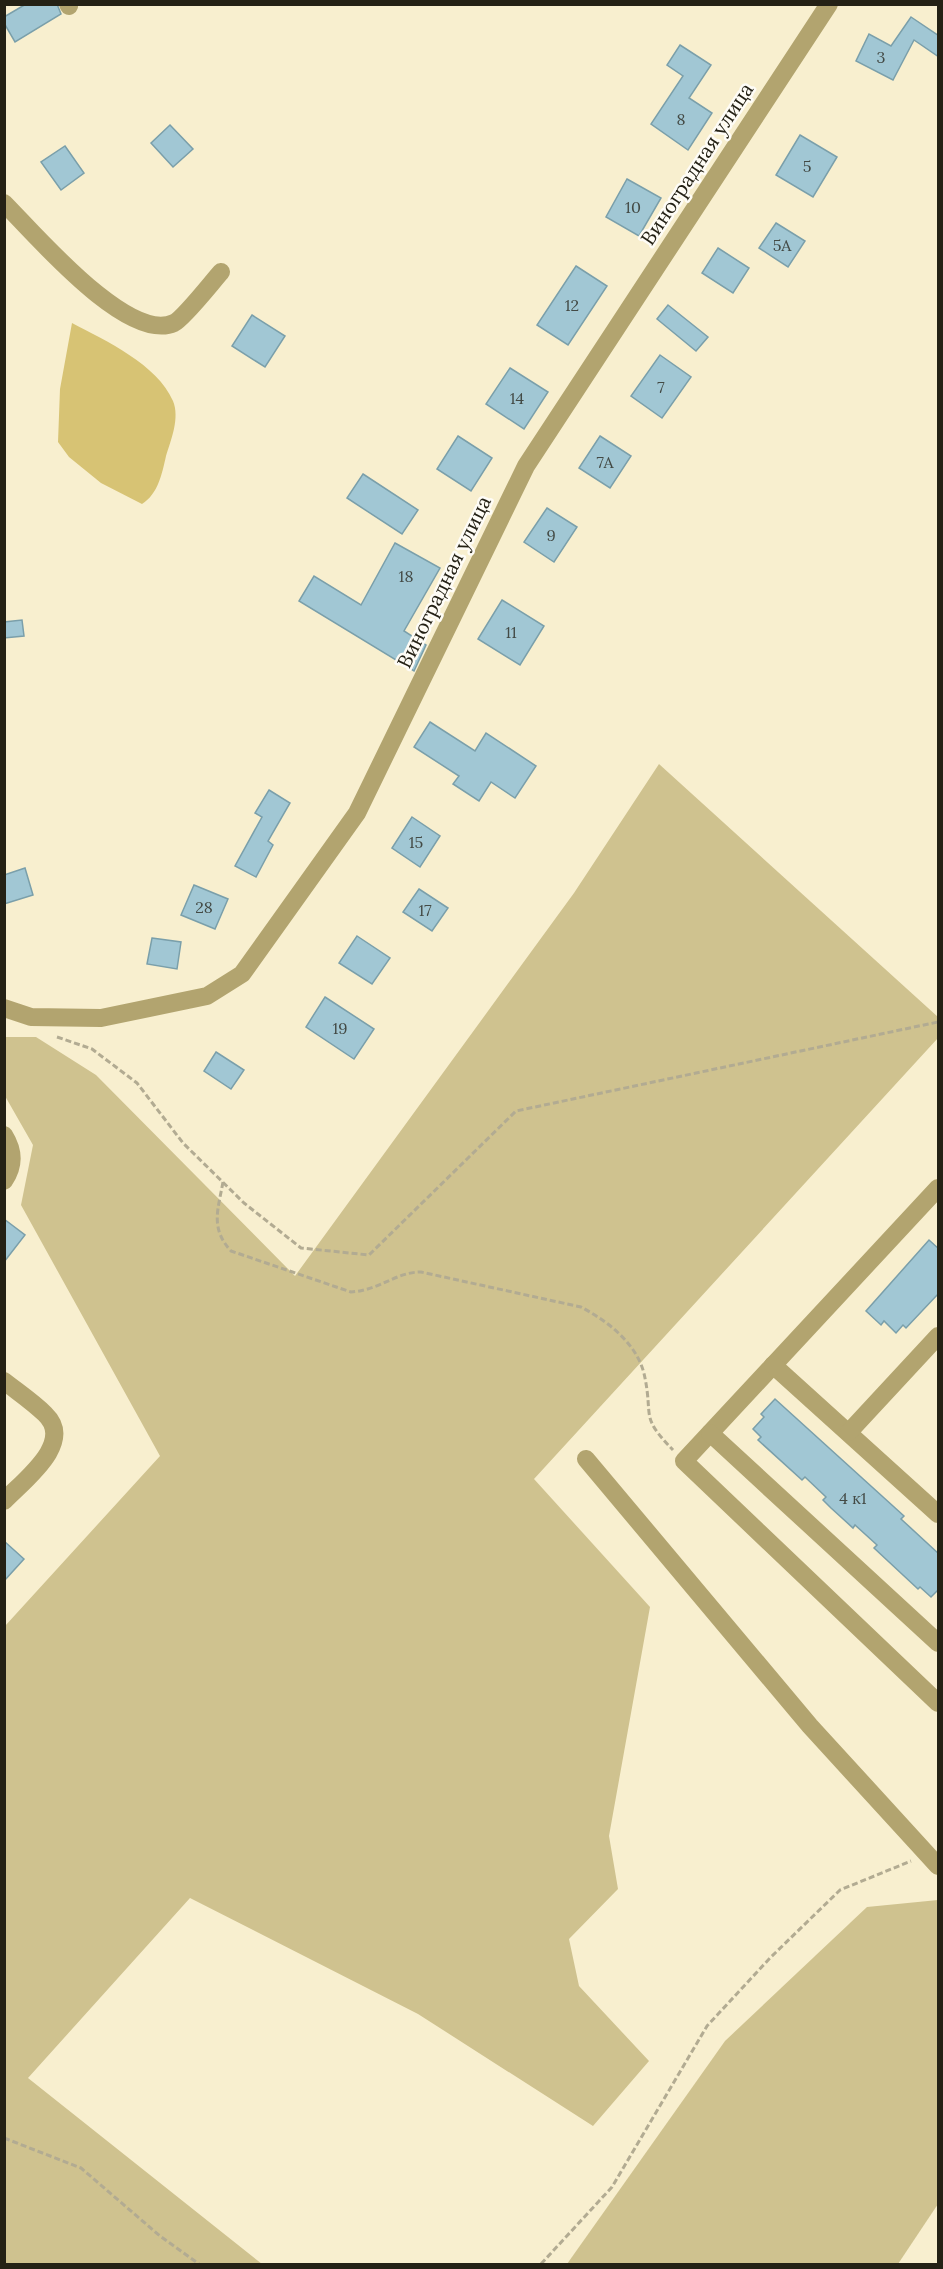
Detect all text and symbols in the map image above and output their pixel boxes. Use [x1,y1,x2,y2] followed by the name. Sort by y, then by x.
[877,47,886,67] house number: 3
[635,78,758,250] street label: Виноградная улица
[677,109,686,129] house number: 8
[803,156,811,176] house number: 5
[625,197,641,217] house number: 10
[773,235,792,255] house number: 5А
[565,295,579,315] house number: 12
[657,377,665,397] house number: 7
[510,388,525,408] house number: 14
[596,452,615,472] house number: 7А
[391,492,496,672] street label: Виноградная улица
[546,525,556,545] house number: 9
[399,566,413,586] house number: 18
[505,622,517,642] house number: 11
[409,832,423,852] house number: 15
[195,897,213,917] house number: 28
[418,900,432,920] house number: 17
[332,1018,348,1038] house number: 19
[839,1488,867,1508] house number: 4 к1

